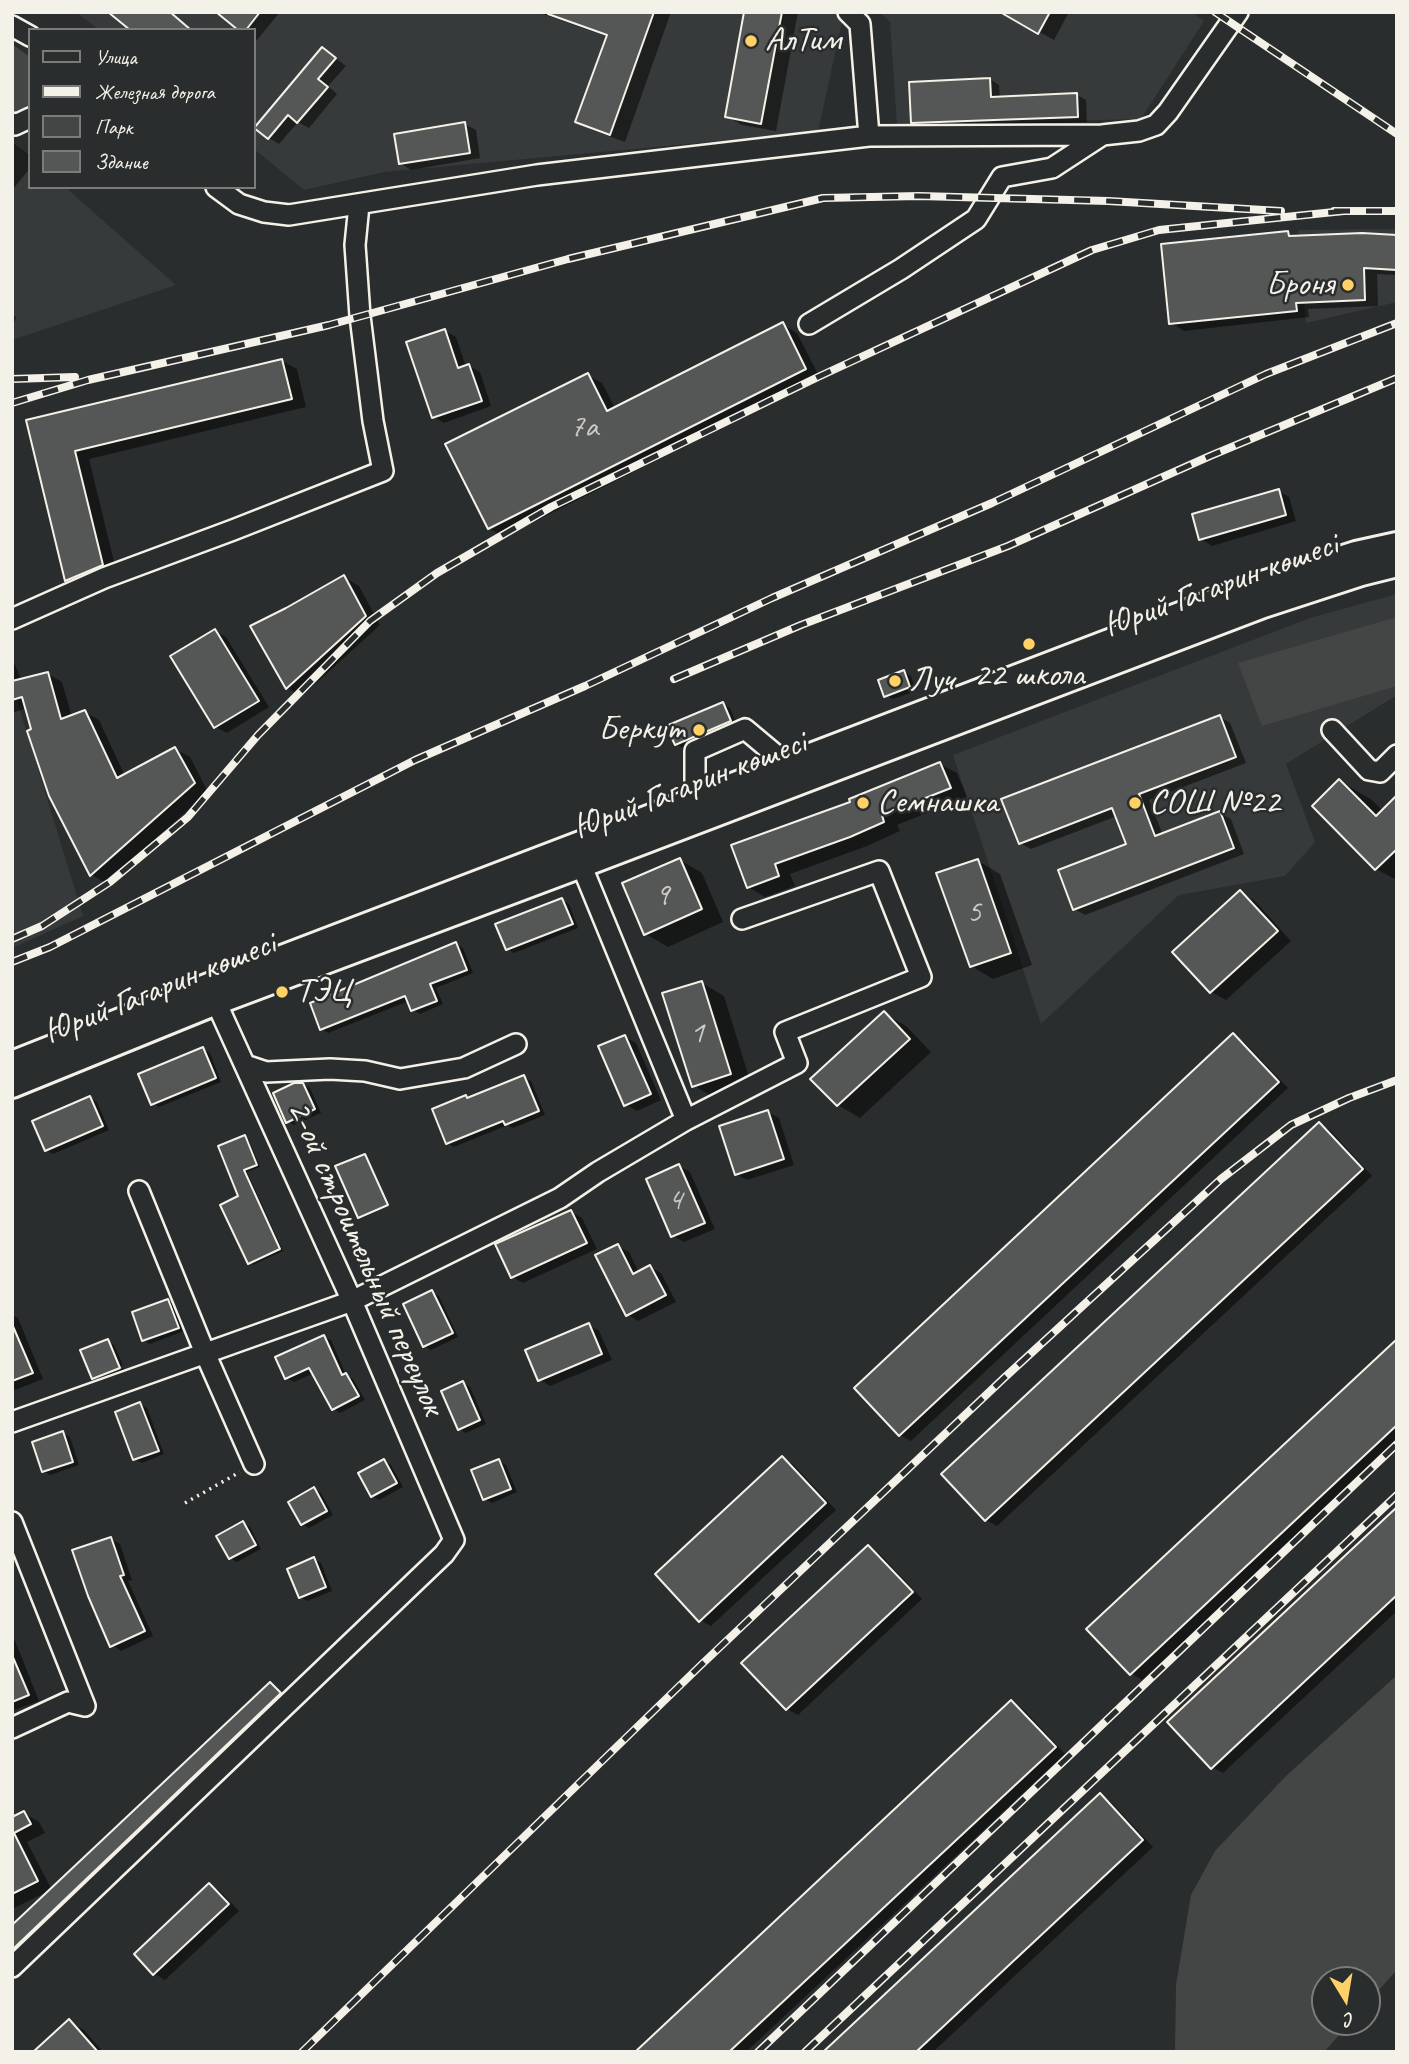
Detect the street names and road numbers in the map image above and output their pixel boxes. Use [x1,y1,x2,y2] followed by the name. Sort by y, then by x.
[1098,524,1344,648] street label: Юрий Гагарин көшесі
[568,722,812,850] street label: Юрий Гагарин көшесі
[38,923,282,1055] street label: Юрий Гагарин көшесі
[277,1094,453,1422] street label: 2-ой строительный переулок

